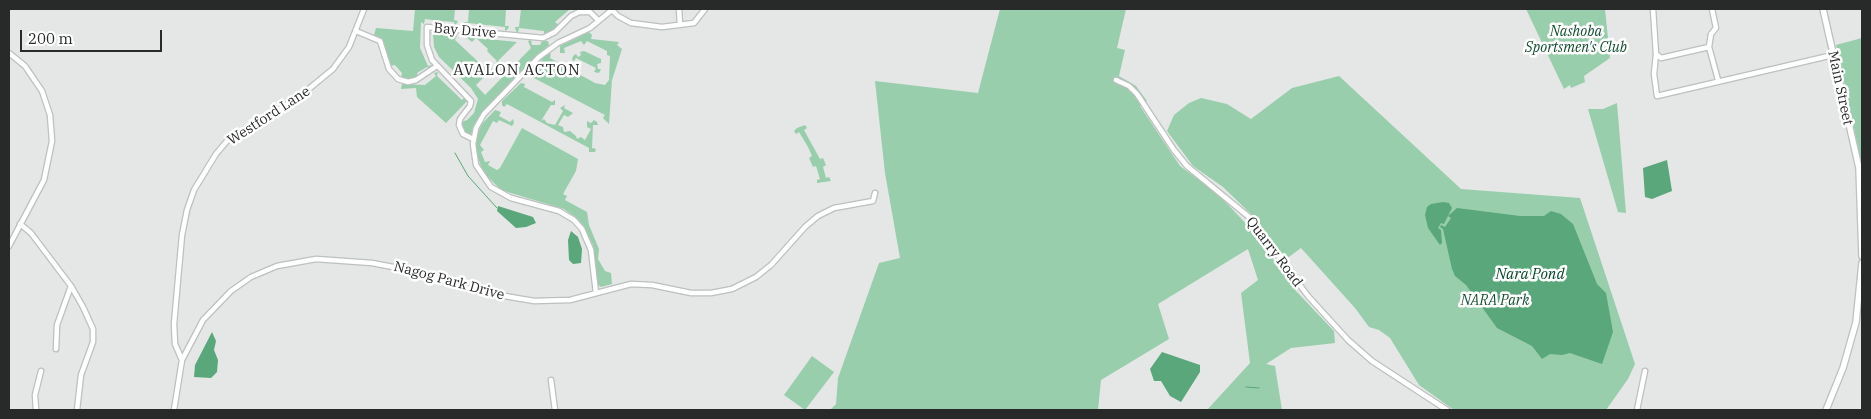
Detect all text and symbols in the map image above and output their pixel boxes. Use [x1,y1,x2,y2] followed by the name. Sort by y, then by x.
[22,20,165,52] scale bar
[433,20,497,42] street label: Bay Drive
[1525,24,1627,56] park label: Nashoba Sportsmen's Club
[28,29,73,48] text: 200 m
[1824,49,1856,127] street label: Main Street
[452,62,582,80] district label: AVALON ACTON
[225,83,313,149] street label: Westford Lane
[1242,214,1306,290] street label: Quarry Road
[392,258,506,304] street label: Nagog Park Drive
[1495,266,1565,284] water label: Nara Pond
[1461,293,1529,309] park label: NARA Park

